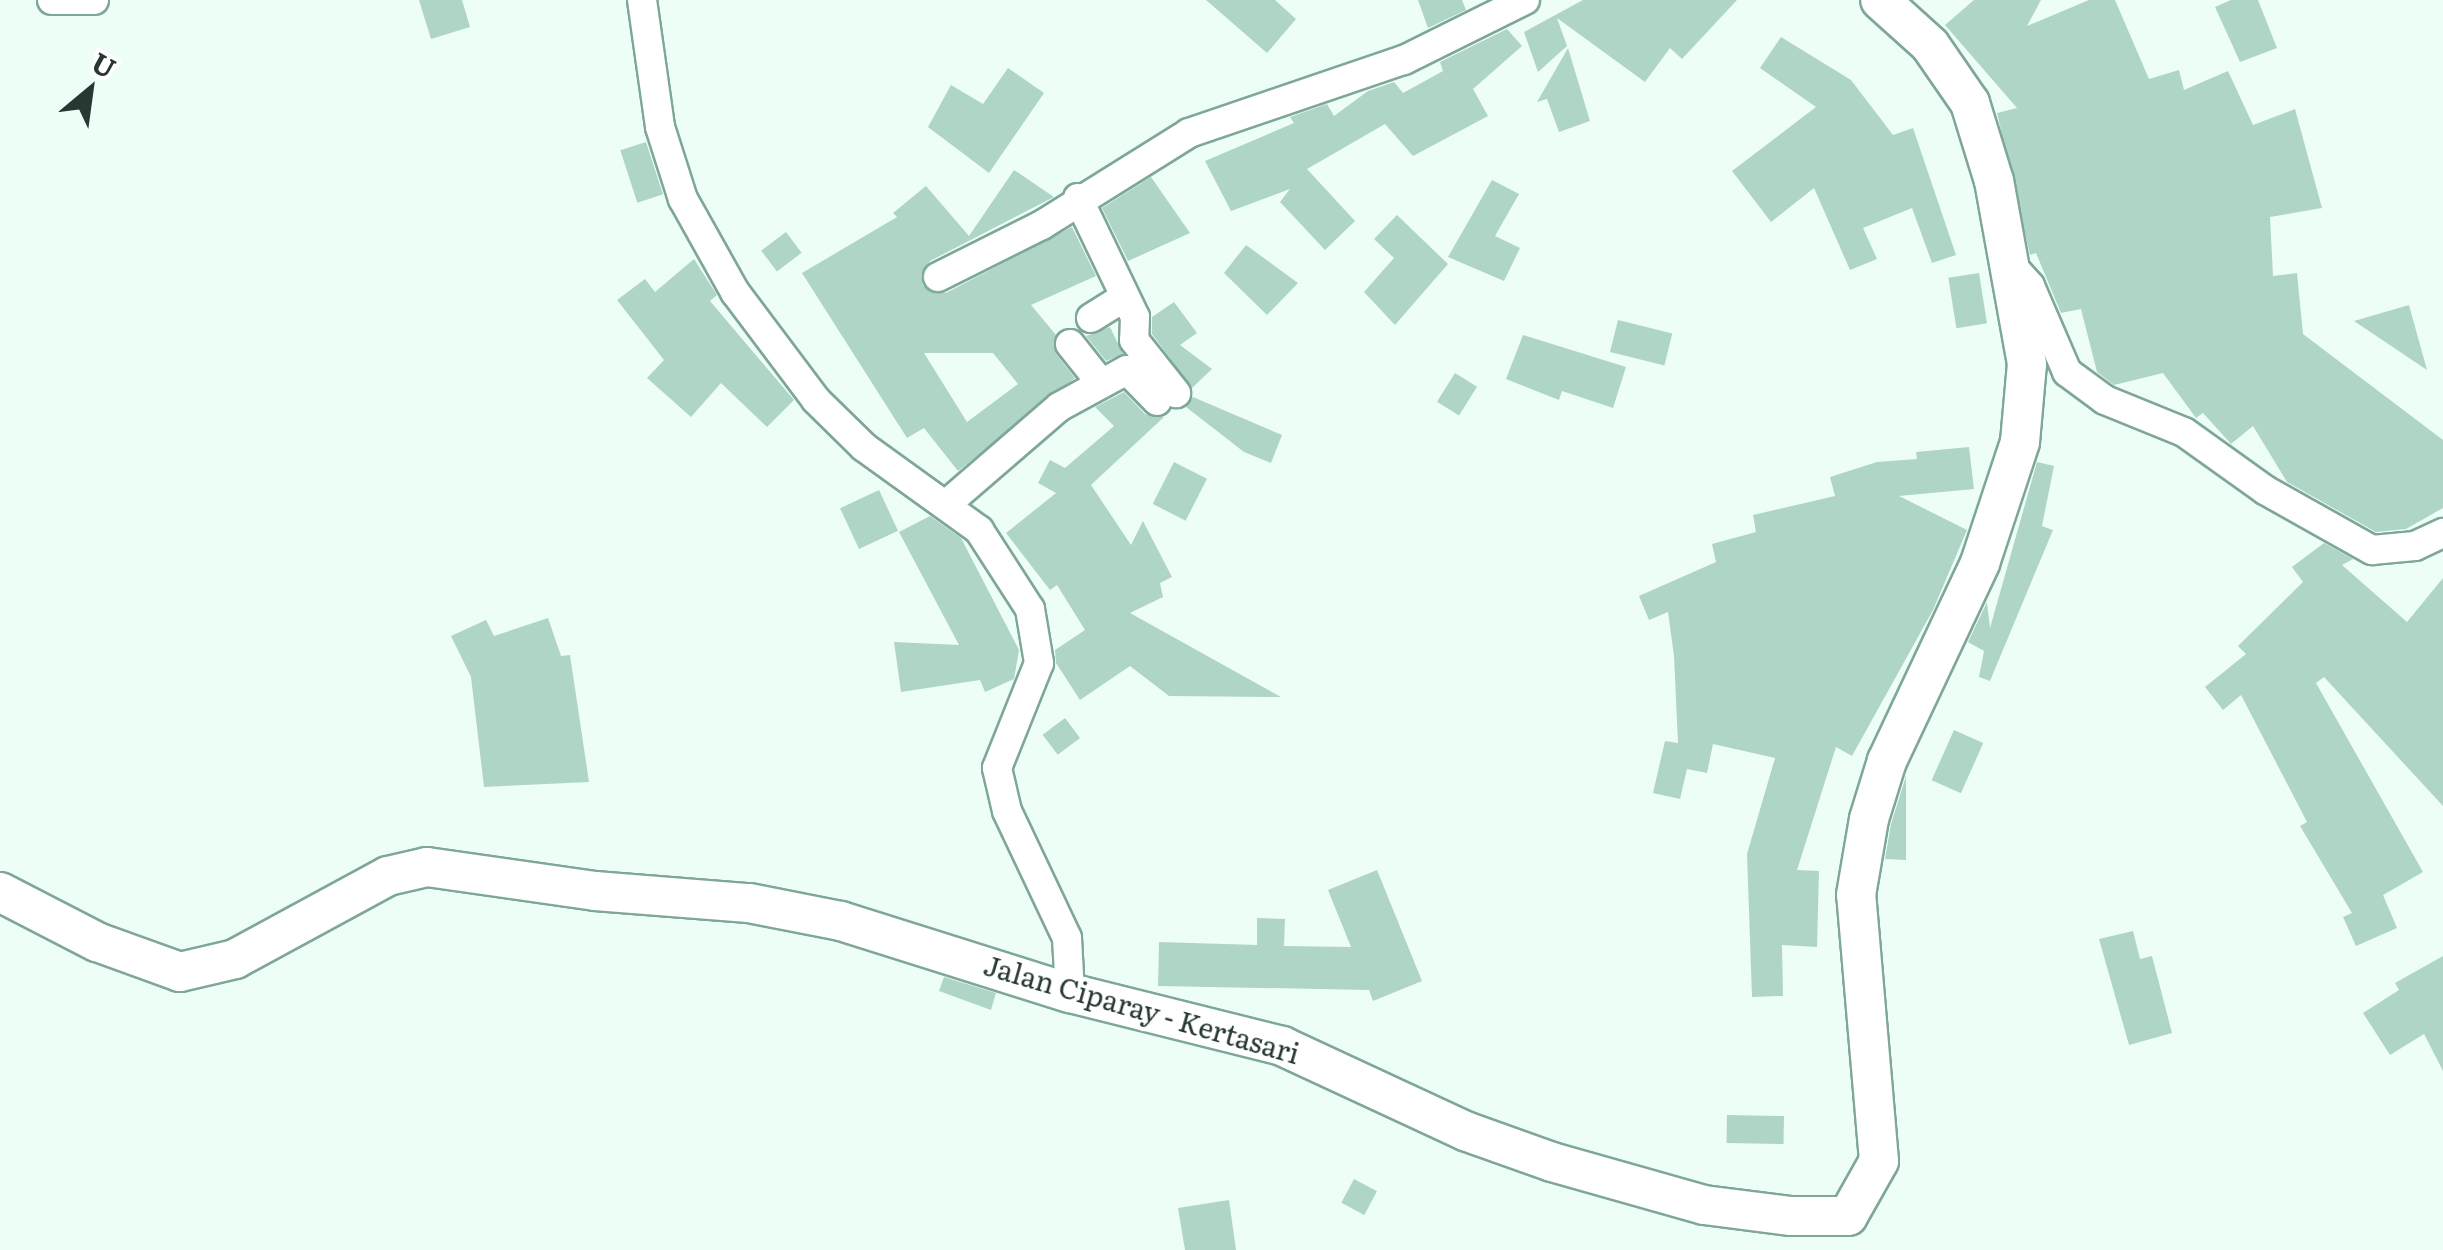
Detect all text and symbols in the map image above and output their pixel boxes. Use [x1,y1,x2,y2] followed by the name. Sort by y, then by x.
[40,40,140,140] north arrow
[85,40,124,87] text: U
[980,947,1304,1069] street label: Jalan Ciparay - Kertasari

